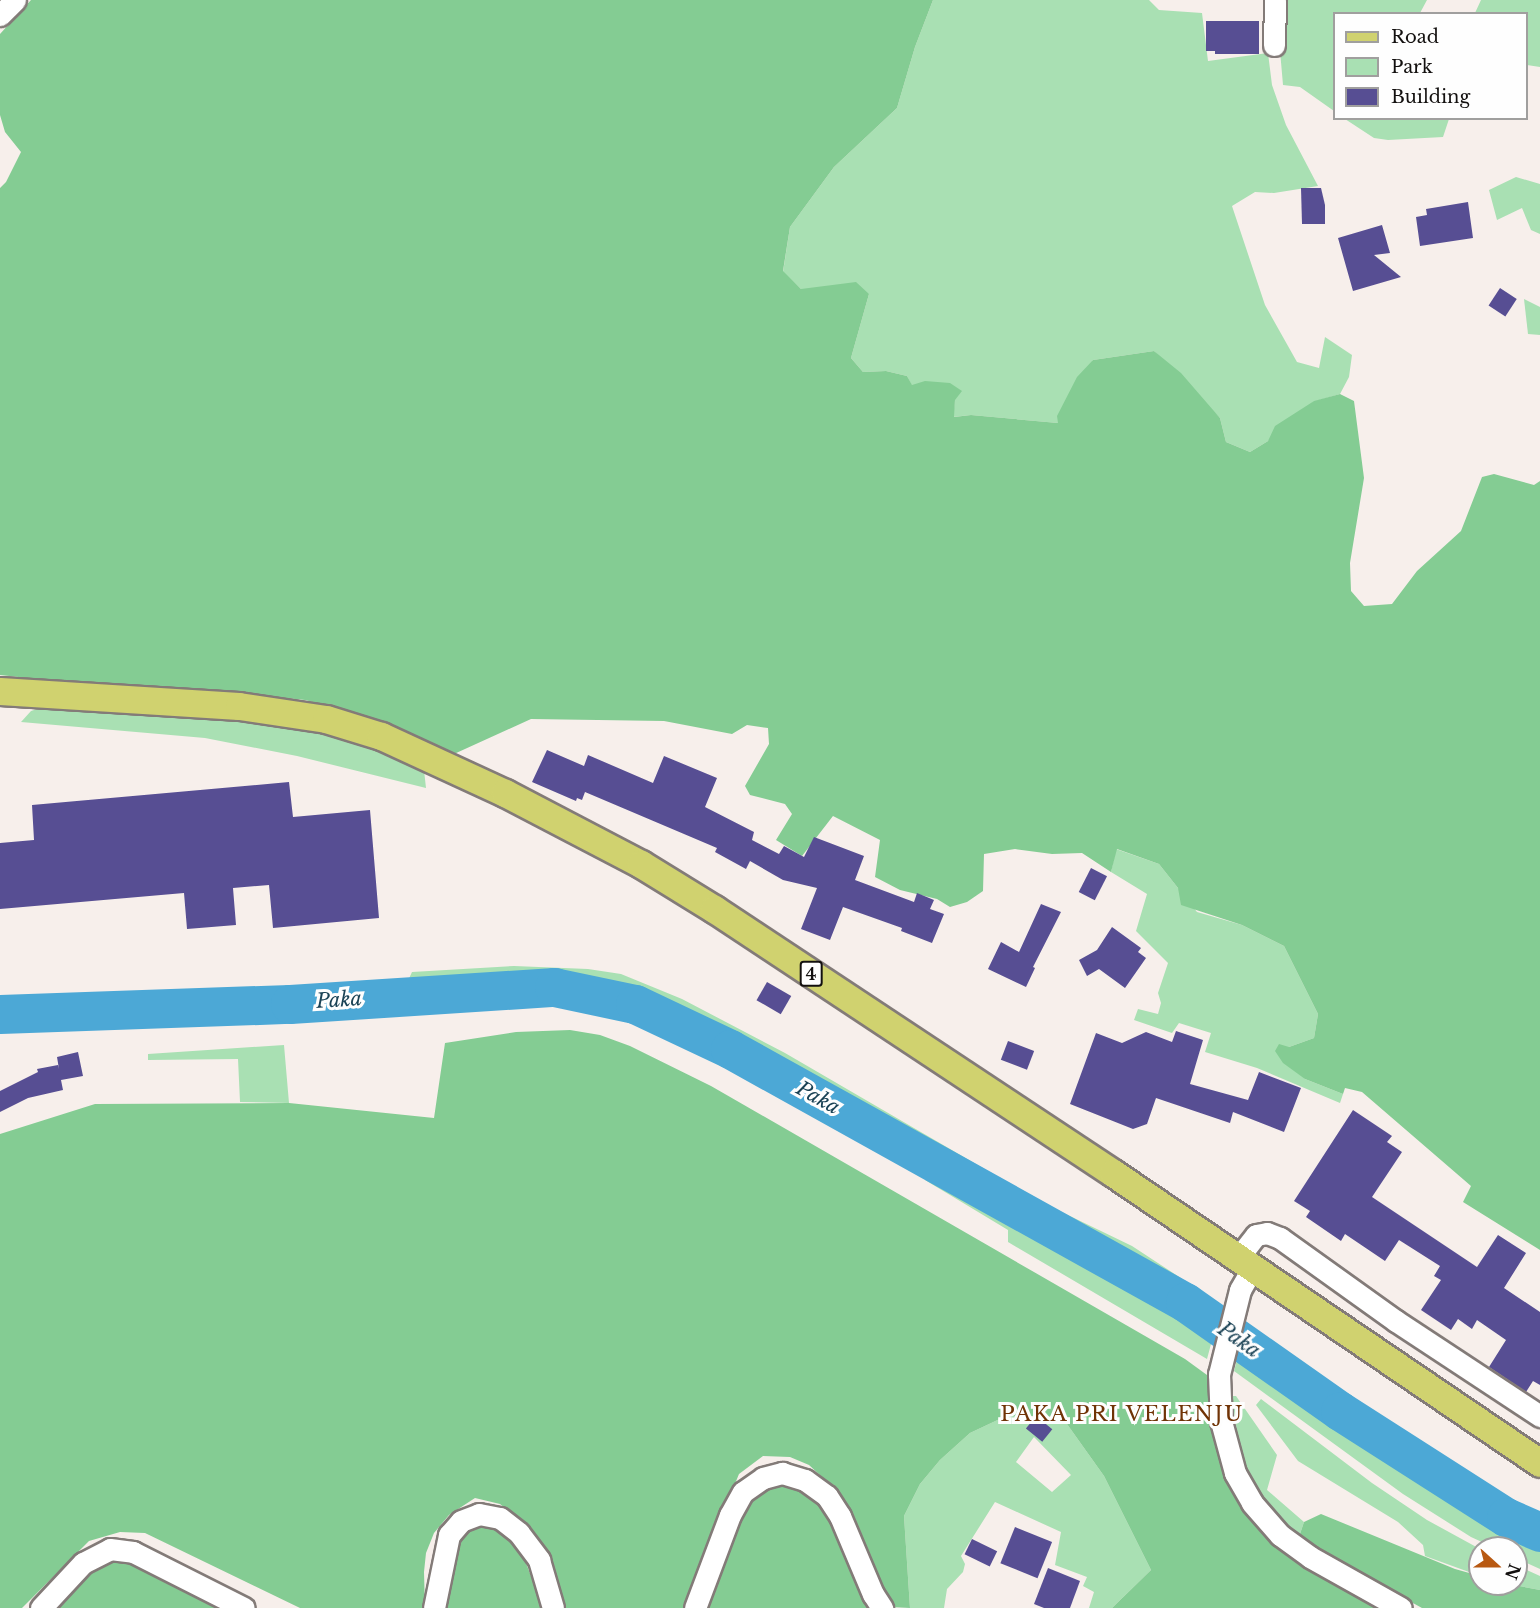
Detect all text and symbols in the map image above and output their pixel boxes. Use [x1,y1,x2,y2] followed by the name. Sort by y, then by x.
[1333,12,1528,120] legend
[1391,26,1439,48] text: Road
[1391,56,1433,78] text: Park
[1391,86,1470,108] text: Building
[799,961,823,987] road number: 4
[315,986,363,1014] water label: Paka
[792,1076,844,1120] water label: Paka
[1213,1317,1265,1363] water label: Paka
[999,1401,1245,1427] district label: PAKA PRI VELENJU
[1468,1536,1528,1596] north arrow
[1501,1561,1525,1582] text: N

